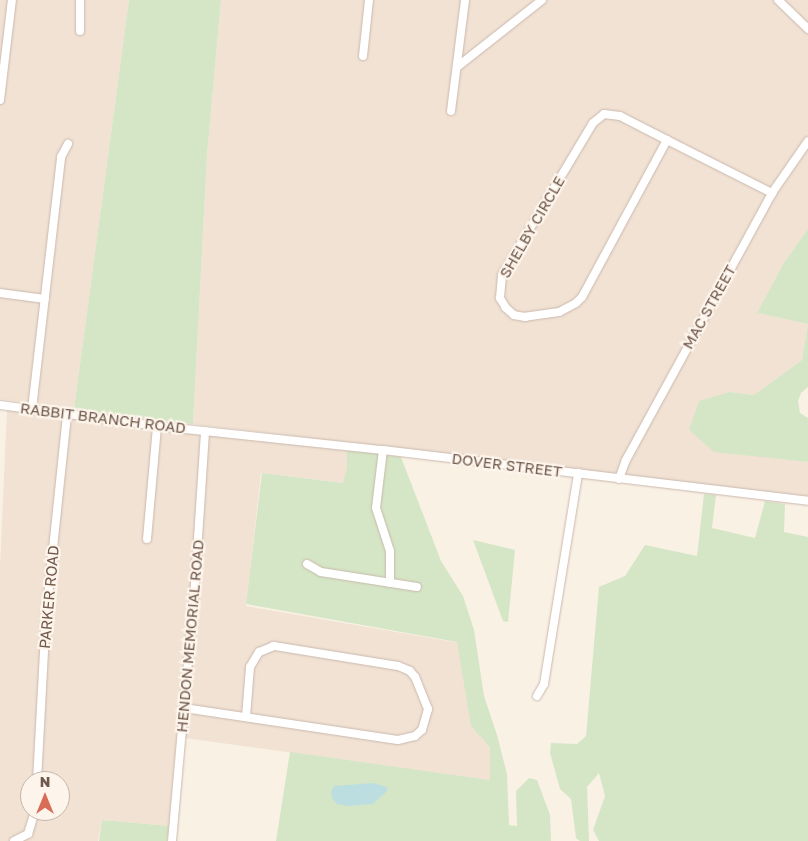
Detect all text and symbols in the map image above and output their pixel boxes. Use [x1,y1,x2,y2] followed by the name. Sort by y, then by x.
[496,173,568,281] street label: SHELBY CIRCLE
[679,262,739,352] street label: MAC STREET
[19,399,187,437] street label: RABBIT BRANCH ROAD
[451,449,563,481] street label: DOVER STREET
[173,539,207,733] street label: HENDON MEMORIAL ROAD
[36,544,62,650] street label: PARKER ROAD
[20,771,70,821] north arrow
[40,773,50,790] text: N

